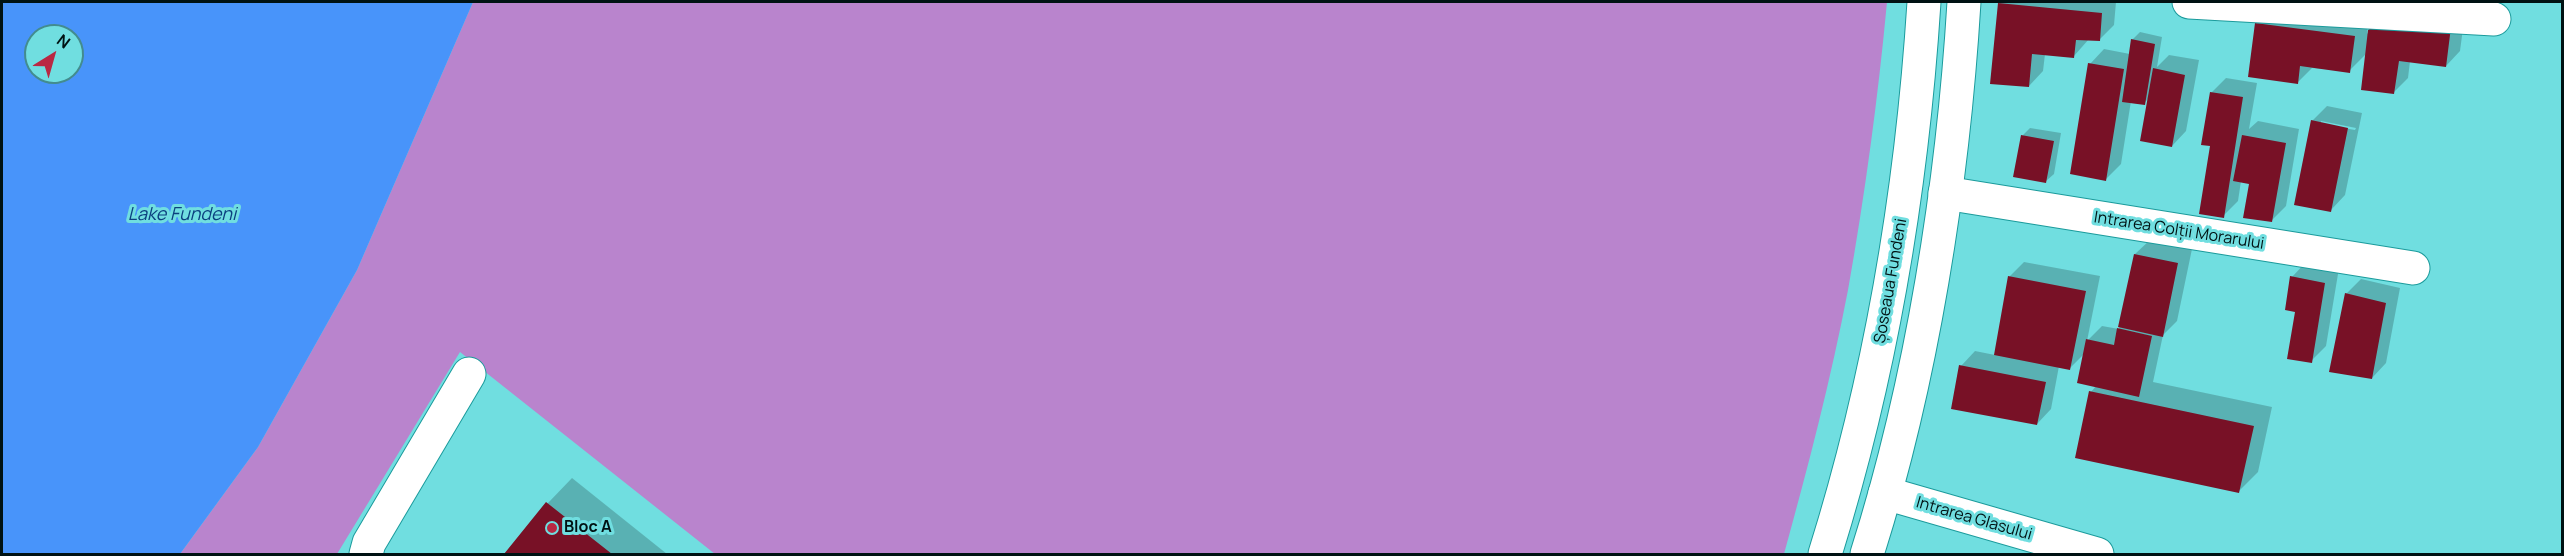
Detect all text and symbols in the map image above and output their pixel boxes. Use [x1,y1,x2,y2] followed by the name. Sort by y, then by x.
[24,24,84,84] north arrow
[52,29,75,53] text: N
[128,204,236,226] water label: Lake Fundeni
[2093,208,2265,254] street label: Intrarea Colții Morarului
[1871,217,1911,345] street label: Șoseaua Fundeni
[1914,493,2034,545] street label: Intrarea Glasului
[564,518,612,538] place label: Bloc A
[545,521,559,535] marker: Bloc A

